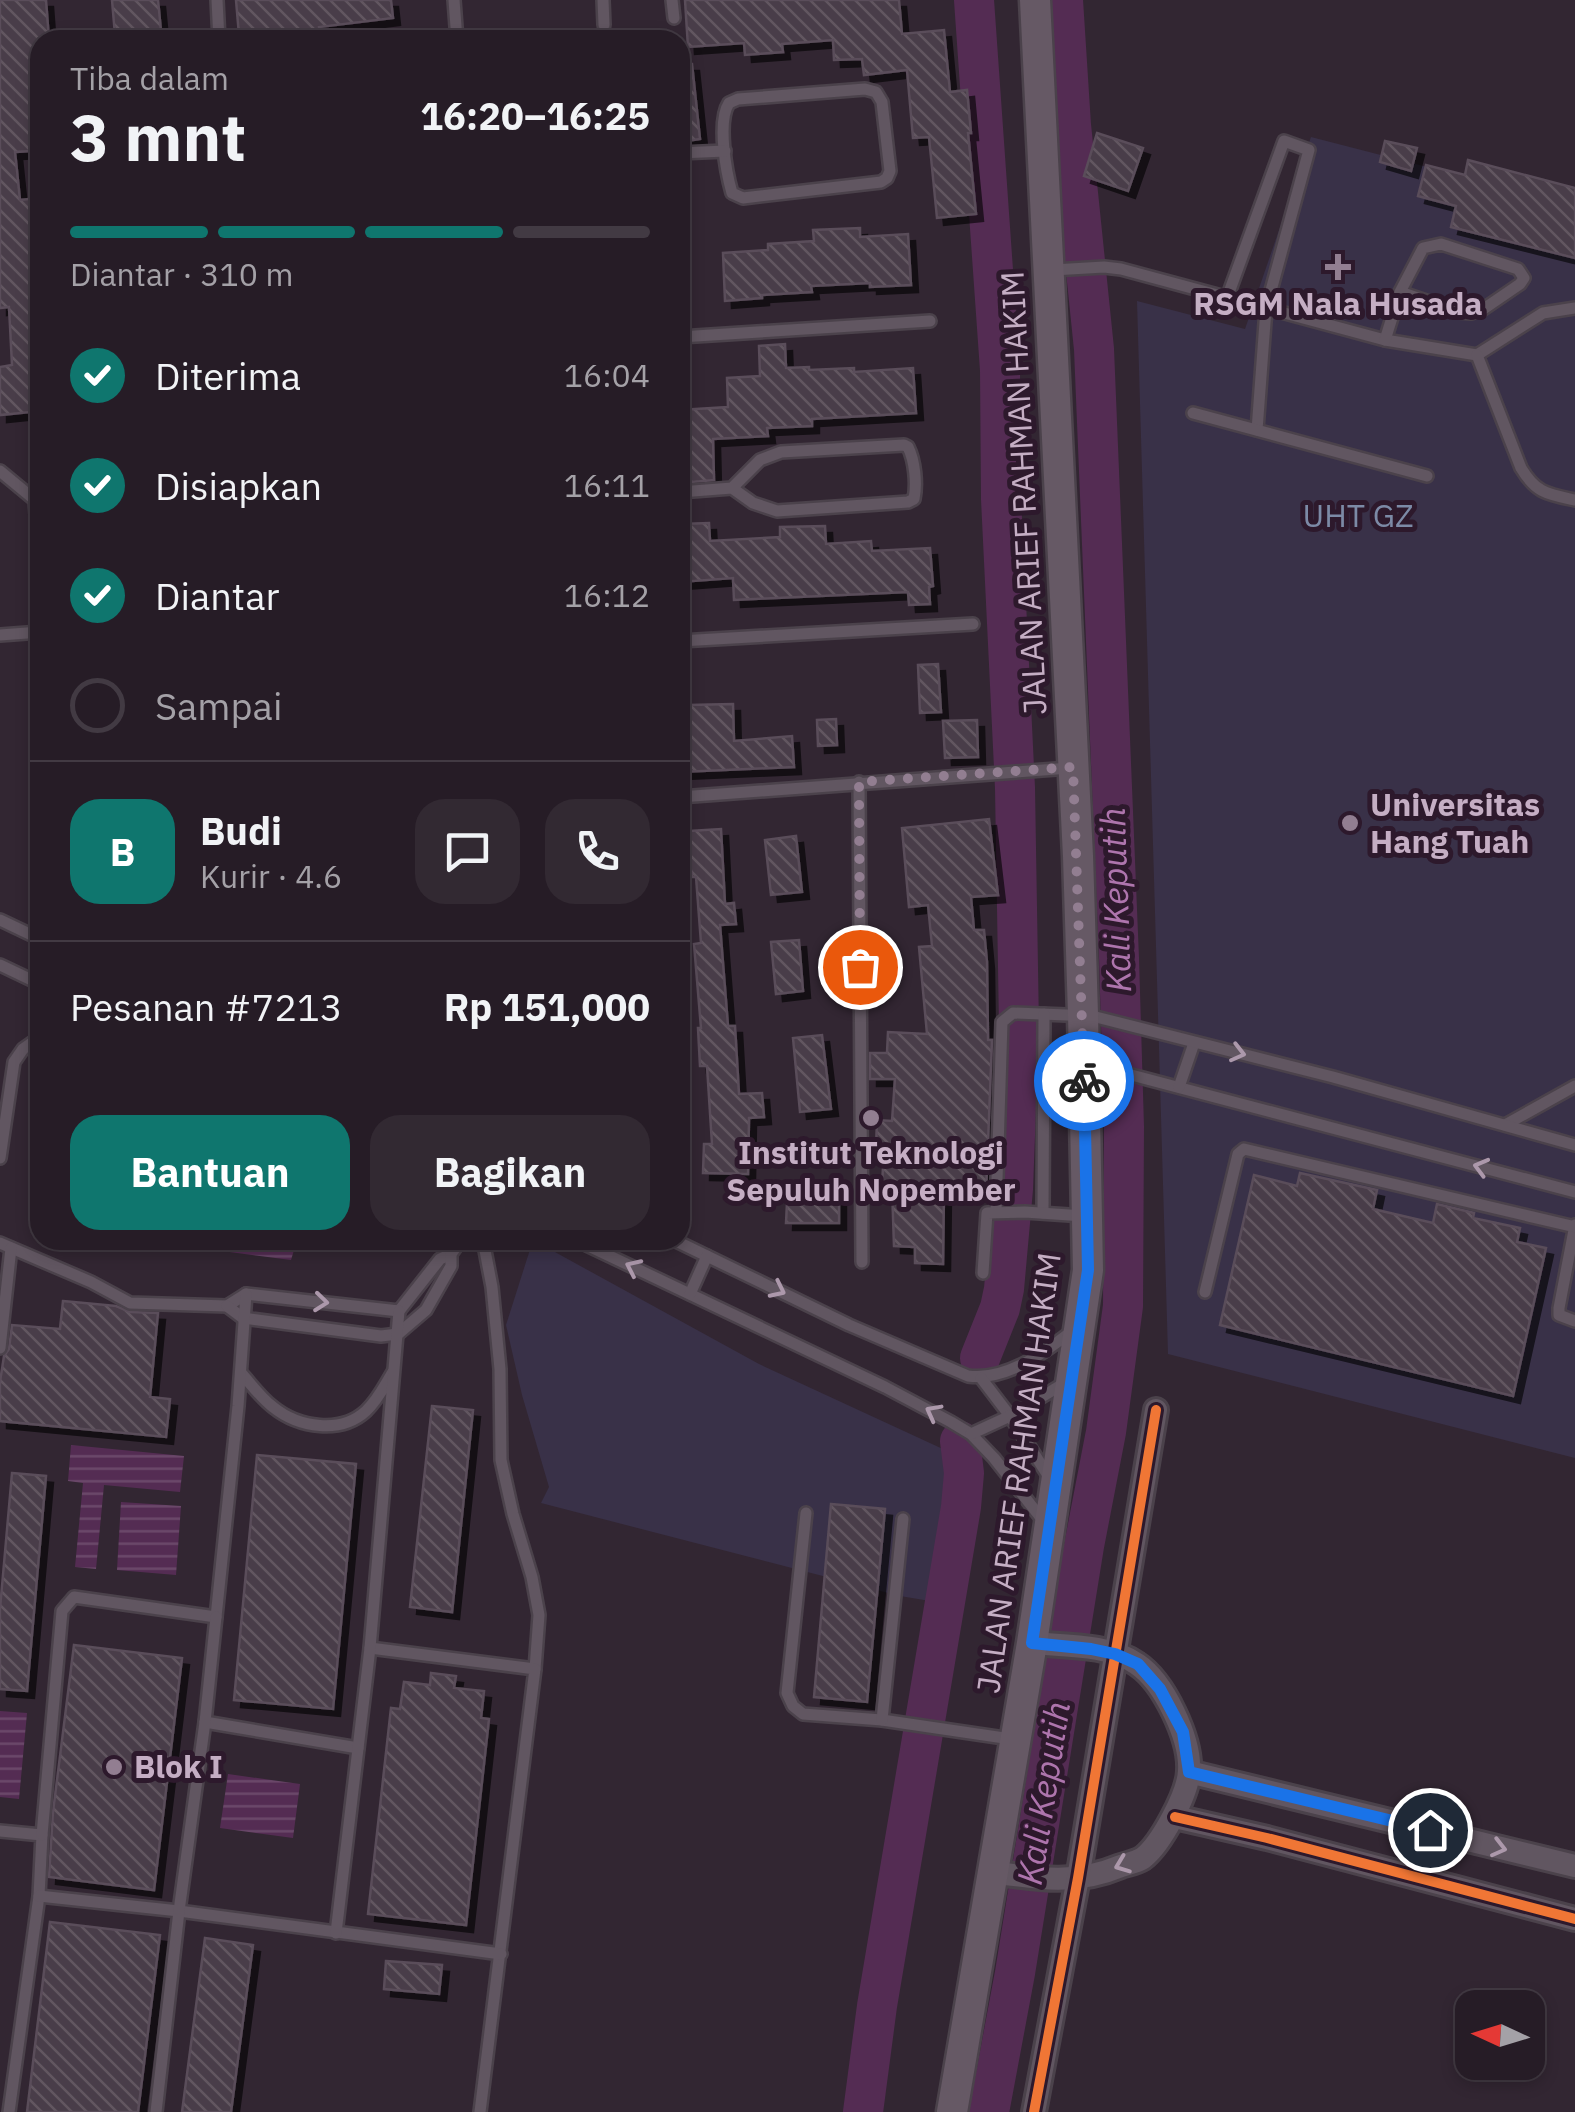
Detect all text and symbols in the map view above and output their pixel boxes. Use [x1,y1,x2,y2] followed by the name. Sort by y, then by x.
[70,57,229,99] text: Tiba dalam
[420,91,650,140] text: 16:20–16:25
[70,94,246,179] text: 3 mnt
[70,253,293,295] text: Diantar · 310 m
[1325,254,1351,280] marker: RSGM Nala Husada
[990,270,1056,716] street label: JALAN ARIEF RAHMAN HAKIM
[1193,282,1483,324] place label: RSGM Nala Husada
[70,348,125,403] icon: check
[155,351,301,400] text: Diterima
[564,354,650,396] text: 16:04
[70,458,125,513] icon: check
[155,461,322,510] text: Disiapkan
[564,464,650,506] text: 16:11
[1303,494,1413,536] park label: UHT GZ
[70,568,125,623] icon: check
[155,571,279,620] text: Diantar
[564,574,650,616] text: 16:12
[155,681,282,730] text: Sampai
[1370,783,1540,862] place label: Universitas Hang Tuah
[415,799,520,904] button: chat
[545,799,650,904] button: phone
[200,806,282,855] text: Budi
[1089,807,1141,993] water label: Kali Keputih
[1339,812,1361,834] marker: Universitas Hang Tuah
[110,827,135,876] text: B
[200,855,342,897] text: Kurir · 4.6
[818,925,903,1010] pin
[833,940,888,995] icon: bag
[70,982,343,1031] text: Pesanan #7213
[444,982,650,1031] text: Rp 151,000
[1034,1031,1134,1131] courier
[1229,1042,1246,1063] one-way arrow
[1057,1054,1112,1109] icon: bike
[860,1107,882,1129] marker: Institut Teknologi Sepuluh Nopember
[70,1115,350,1230] button: Bantuan
[370,1115,650,1230] button: Bagikan
[726,1131,1016,1210] place label: Institut Teknologi Sepuluh Nopember
[1473,1157,1490,1178] one-way arrow
[966,1250,1070,1696] street label: JALAN ARIEF RAHMAN HAKIM
[626,1260,644,1280] one-way arrow
[768,1277,786,1297] one-way arrow
[313,1291,329,1312] one-way arrow
[925,1405,943,1425] one-way arrow
[1006,1698,1080,1888] water label: Kali Keputih
[134,1745,223,1787] place label: Blok I
[103,1756,125,1778] marker: Blok I
[1388,1788,1473,1873] pin
[1403,1803,1458,1858] icon: home
[1490,1836,1507,1857] one-way arrow
[1114,1854,1132,1874] one-way arrow
[1455,1990,1545,2080] north arrow
[1455,1990,1545,2080] map controls

